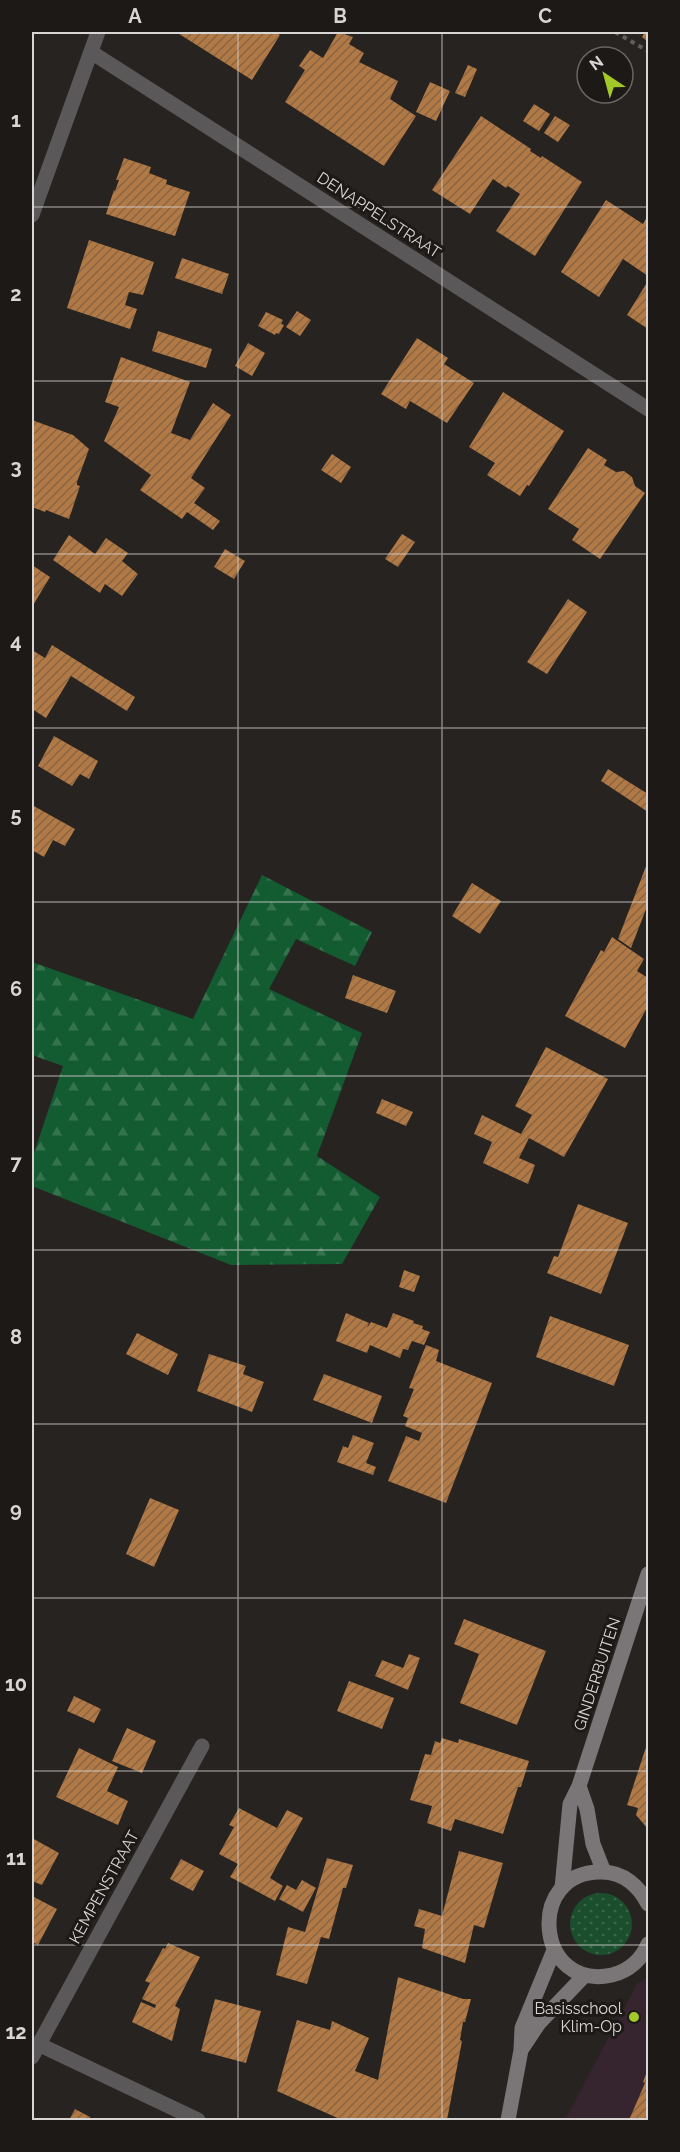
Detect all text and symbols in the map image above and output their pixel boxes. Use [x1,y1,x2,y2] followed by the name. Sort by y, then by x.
[128,4,142,28] text: A
[333,4,347,28] text: B
[538,4,552,28] text: C
[575,45,635,105] north arrow
[586,52,607,75] text: N
[11,108,21,132] text: 1
[314,168,445,262] street label: DENAPPELSTRAAT
[10,282,22,306] text: 2
[10,455,22,479] text: 3
[10,629,22,653] text: 4
[10,803,22,827] text: 5
[10,977,22,1001] text: 6
[10,1151,22,1175] text: 7
[10,1325,22,1349] text: 8
[10,1498,22,1522] text: 9
[570,1615,624,1733] street label: GINDERBUITEN
[5,1672,27,1696] text: 10
[65,1827,143,1947] street label: KEMPENSTRAAT
[6,1846,26,1870] text: 11
[534,1999,623,2036] place label: Basisschool Klim-Op
[627,2010,641,2024] marker: Basisschool Klim-Op
[5,2020,27,2044] text: 12

